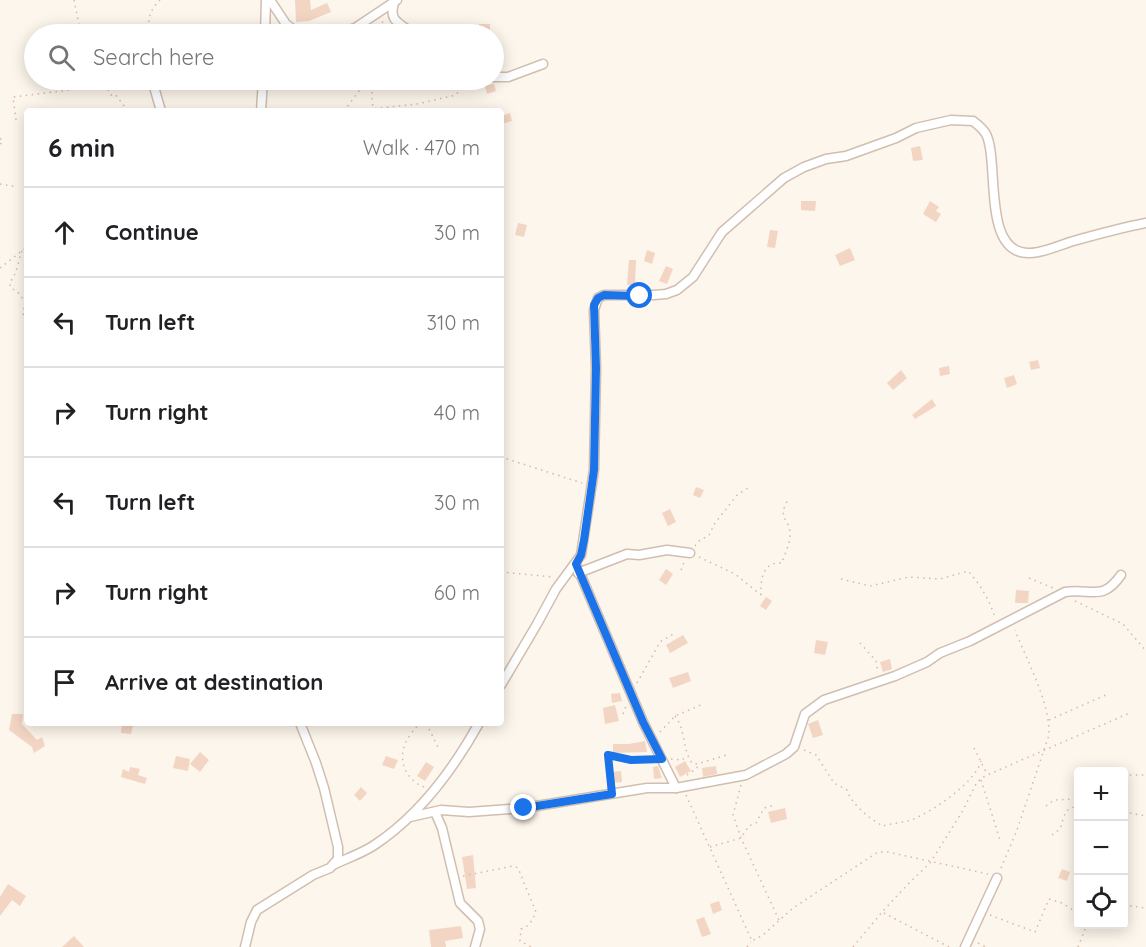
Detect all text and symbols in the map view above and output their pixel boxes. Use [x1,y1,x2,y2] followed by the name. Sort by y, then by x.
[24,24,504,90] search box
[45,41,78,74] icon: search
[93,43,214,71] text: Search here
[48,131,115,164] text: 6 min
[363,135,480,160] text: Walk · 470 m
[48,216,81,249] icon: ahead
[105,218,199,246] text: Continue
[434,220,480,245] text: 30 m
[626,282,652,308] route start
[48,306,81,339] icon: left
[105,308,195,336] text: Turn left
[427,310,480,335] text: 310 m
[48,396,81,429] icon: right
[105,398,209,426] text: Turn right
[434,400,480,425] text: 40 m
[48,486,81,519] icon: left
[105,488,195,516] text: Turn left
[434,490,480,515] text: 30 m
[48,576,81,609] icon: right
[105,578,209,606] text: Turn right
[434,580,480,605] text: 60 m
[48,666,81,699] icon: arrive
[105,668,323,696] text: Arrive at destination
[1074,767,1128,929] map controls
[1074,767,1128,821] button: +
[510,794,536,820] route end
[1074,821,1128,875] button: −
[1074,875,1128,929] button: locate

